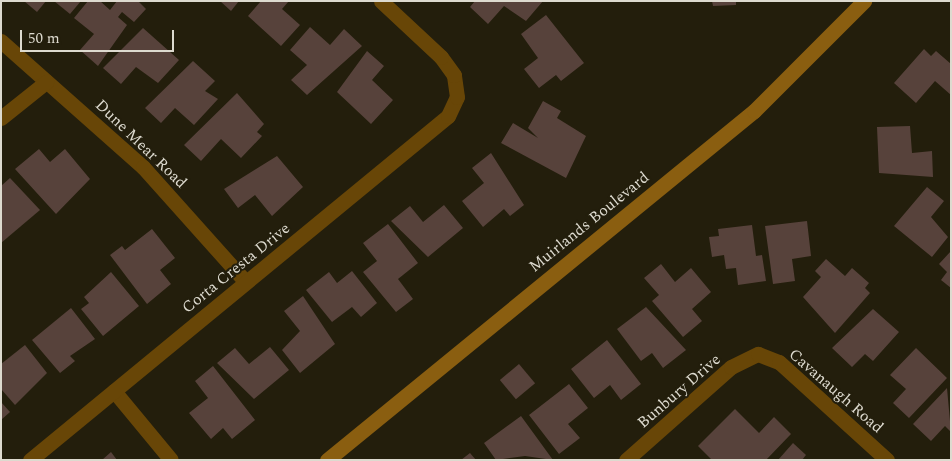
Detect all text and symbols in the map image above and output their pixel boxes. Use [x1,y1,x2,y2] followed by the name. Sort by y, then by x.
[22,20,176,52] scale bar
[28,27,60,50] text: 50 m
[91,95,191,193] street label: Dune Mear Road
[525,168,653,276] street label: Muirlands Boulevard
[178,219,294,317] street label: Corta Cresta Drive
[785,345,887,437] street label: Cavanaugh Road
[634,350,724,432] street label: Bunbury Drive

